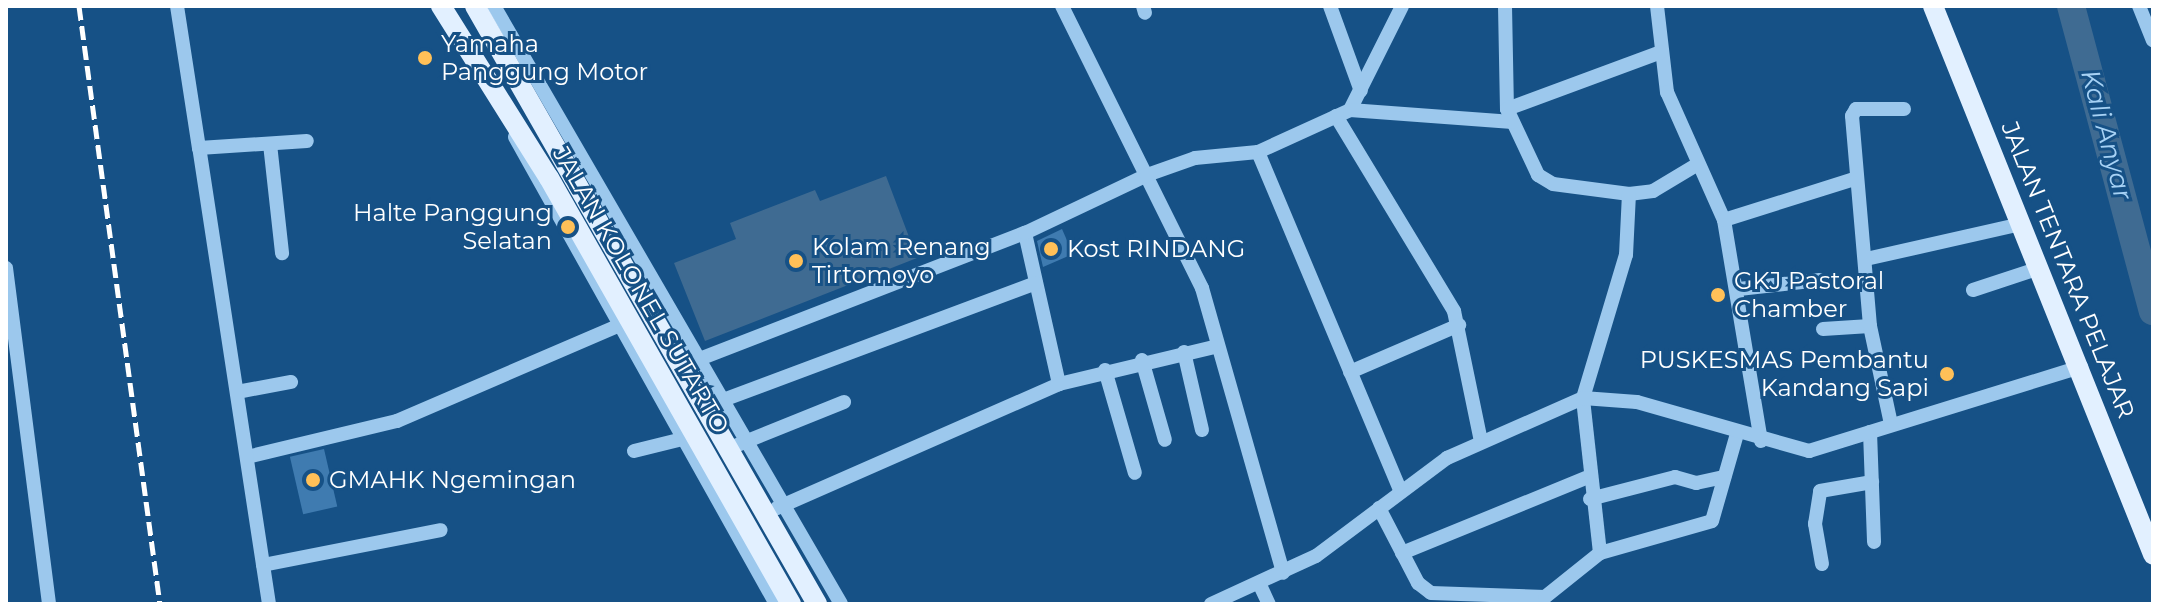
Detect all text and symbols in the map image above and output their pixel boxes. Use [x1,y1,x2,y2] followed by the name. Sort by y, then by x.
[441,30,648,86] place label: Yamaha Panggung Motor
[416,49,434,67] marker: Yamaha Panggung Motor
[2074,66,2138,204] water label: Kali Anyar
[1995,117,2141,423] street label: JALAN TENTARA PELAJAR
[547,141,735,439] street label: JALAN KOLONEL SUTARTO
[353,199,552,255] place label: Halte Panggung Selatan
[559,218,577,236] marker: Halte Panggung Selatan
[812,233,991,289] place label: Kolam Renang Tirtomoyo
[1067,235,1245,263] place label: Kost RINDANG
[1042,240,1060,258] marker: Kost RINDANG
[787,252,805,270] marker: Kolam Renang Tirtomoyo
[1734,267,1884,323] place label: GKJ Pastoral Chamber
[1709,286,1727,304] marker: GKJ Pastoral Chamber
[1640,346,1929,402] place label: PUSKESMAS Pembantu Kandang Sapi
[1936,363,1958,385] marker: PUSKESMAS Pembantu Kandang Sapi
[329,466,576,494] place label: GMAHK Ngemingan
[304,471,322,489] marker: GMAHK Ngemingan

